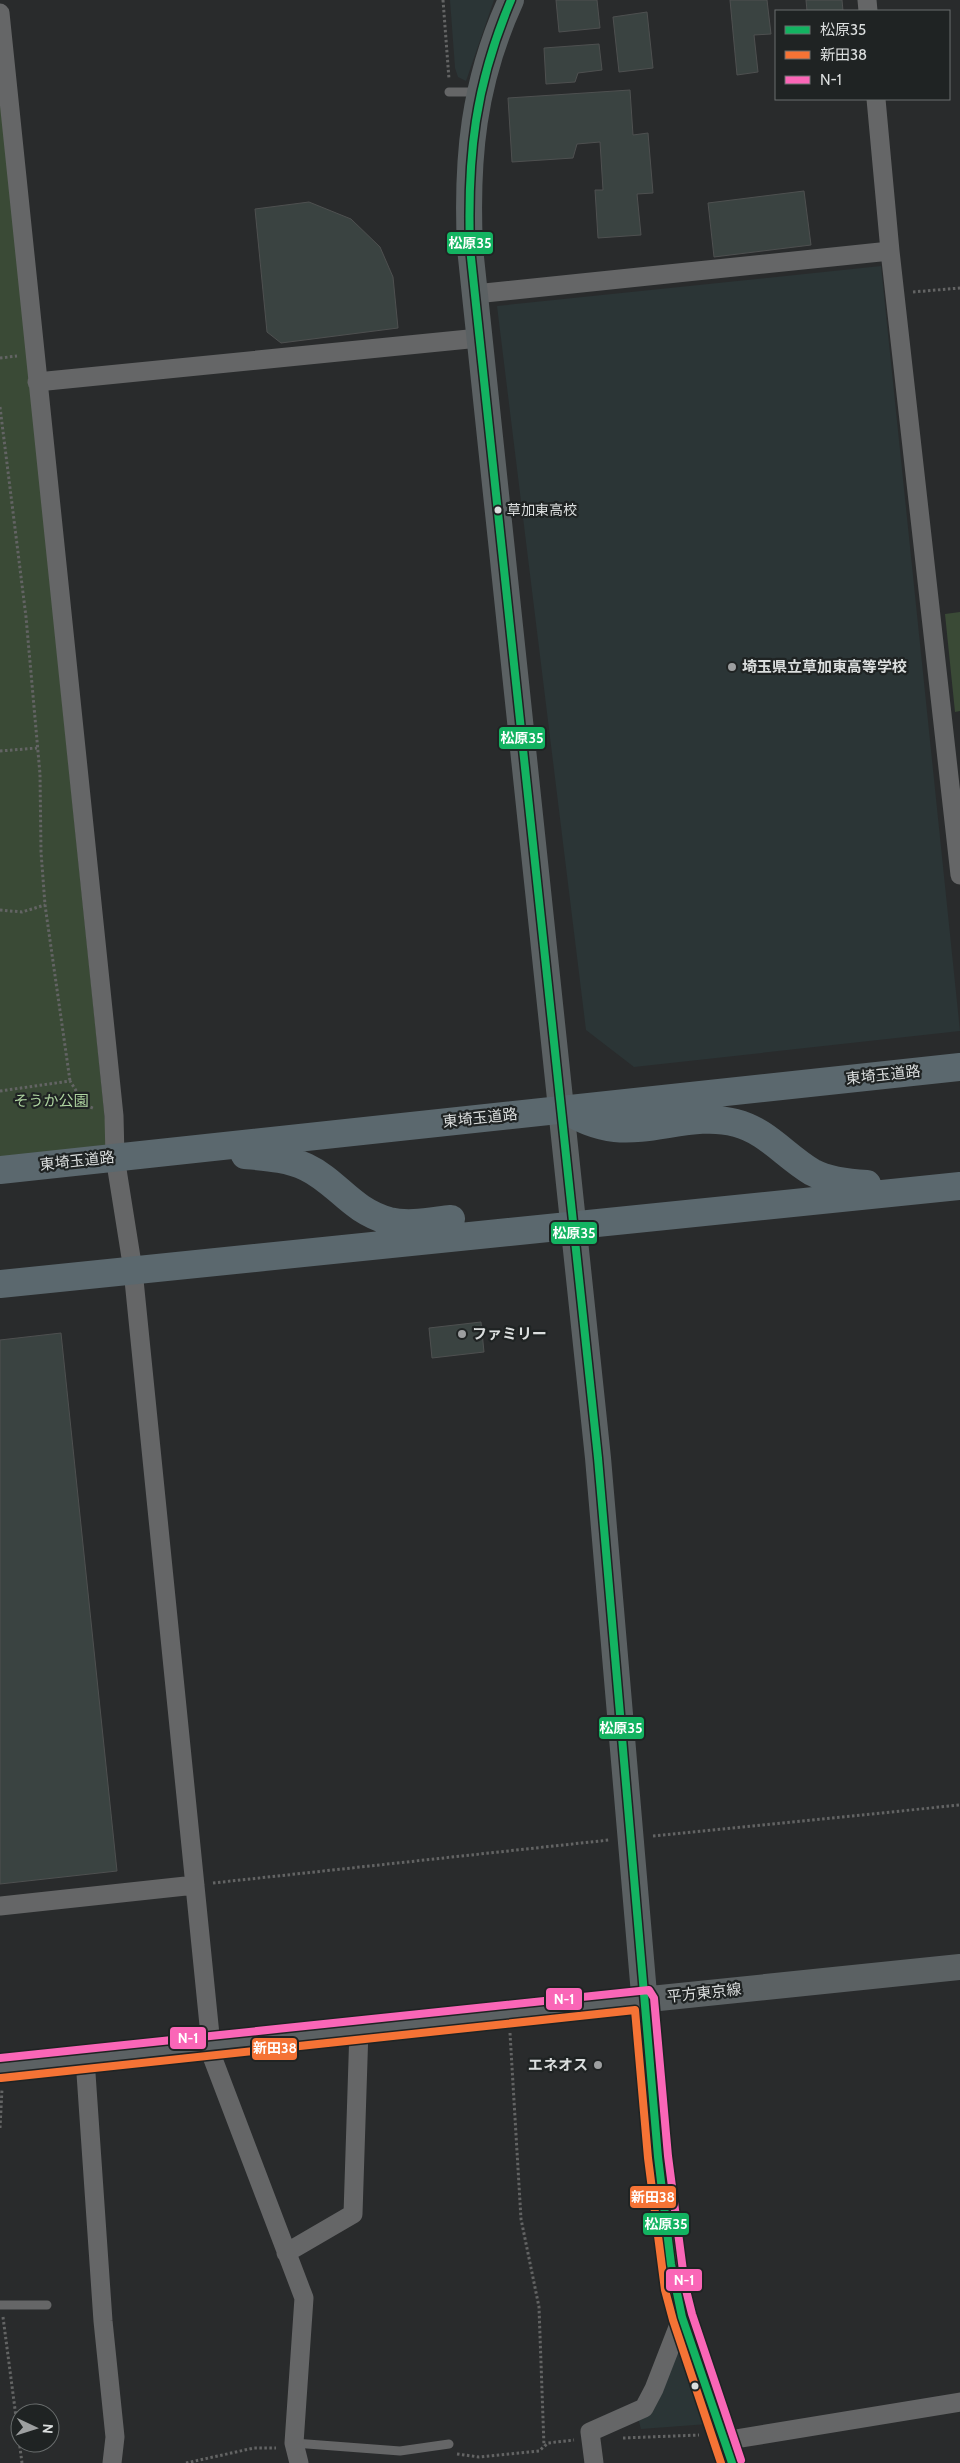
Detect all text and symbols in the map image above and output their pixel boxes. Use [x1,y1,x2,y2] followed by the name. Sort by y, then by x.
[775,10,950,100] legend
[820,21,866,39] text: 松原35
[820,46,867,64] text: 新田38
[820,71,842,89] text: N-1
[446,231,494,255] line badge: 松原35
[448,234,492,252] text: 松原35
[507,501,577,519] place label: 草加東高校
[493,505,503,515] marker: 草加東高校
[742,658,907,676] place label: 埼玉県立草加東高等学校
[726,661,738,673] marker: 埼玉県立草加東高等学校
[498,726,546,750] line badge: 松原35
[500,729,544,747] text: 松原35
[845,1062,921,1088] street label: 東埼玉道路
[13,1092,89,1110] park label: そうか公園
[442,1105,518,1131] street label: 東埼玉道路
[39,1148,115,1174] street label: 東埼玉道路
[550,1221,598,1245] line badge: 松原35
[552,1224,596,1242] text: 松原35
[472,1325,547,1343] place label: ファミリー
[456,1328,468,1340] marker: ファミリー
[598,1716,645,1740] line badge: 松原35
[599,1719,643,1737] text: 松原35
[666,1980,742,2006] street label: 平方東京線
[545,1987,583,2011] line badge: N-1
[554,1990,574,2008] text: N-1
[169,2026,207,2050] line badge: N-1
[178,2029,198,2047] text: N-1
[251,2037,298,2061] line badge: 新田38
[253,2039,297,2057] text: 新田38
[528,2056,588,2074] place label: エネオス
[592,2059,604,2071] marker: エネオス
[629,2185,677,2209] line badge: 新田38
[631,2188,675,2206] text: 新田38
[642,2212,690,2236] line badge: 松原35
[644,2215,688,2233] text: 松原35
[665,2268,703,2292] line badge: N-1
[674,2271,694,2289] text: N-1
[690,2381,700,2391] unlabelled marker
[10,2403,60,2453] north arrow
[39,2423,57,2434] text: N

